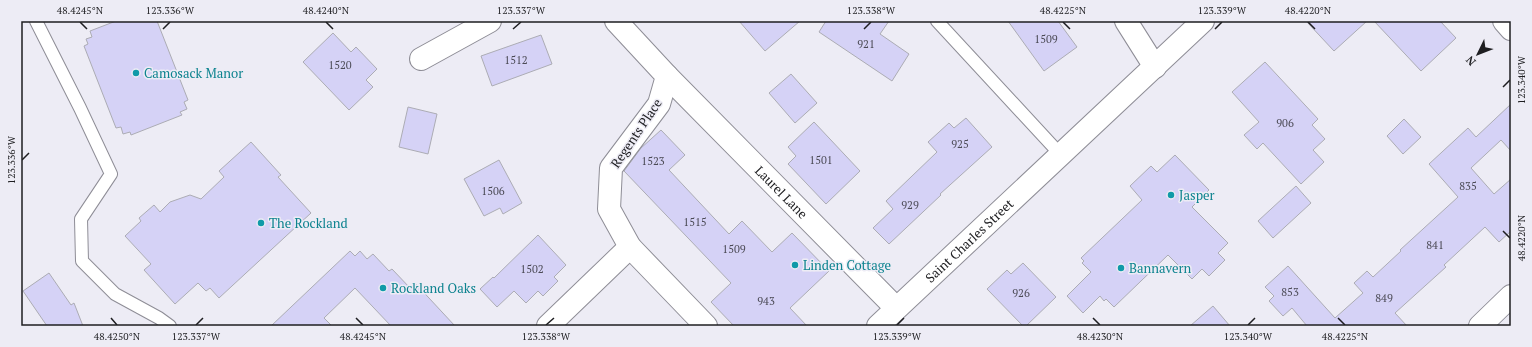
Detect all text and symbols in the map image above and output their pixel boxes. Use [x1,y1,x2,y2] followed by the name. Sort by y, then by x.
[57,4,104,17] text: 48.4245°N
[146,4,195,17] text: 123.336°W
[303,4,350,17] text: 48.4240°N
[497,4,546,17] text: 123.337°W
[847,4,896,17] text: 123.338°W
[1040,4,1087,17] text: 48.4225°N
[1198,4,1247,17] text: 123.339°W
[1285,4,1332,17] text: 48.4220°N
[1034,32,1058,46] house number: 1509
[1458,34,1498,74] north arrow
[857,37,875,51] house number: 921
[504,53,528,67] house number: 1512
[1462,53,1479,69] text: N
[1515,55,1528,104] text: 123.340°W
[328,58,352,72] house number: 1520
[144,64,243,82] place label: Camosack Manor
[131,68,141,78] marker: Camosack Manor
[606,95,666,171] street label: Regents Place
[1276,116,1294,130] house number: 906
[5,135,18,184] text: 123.336°W
[951,137,969,151] house number: 925
[809,153,833,167] house number: 1501
[641,154,665,168] house number: 1523
[751,162,812,222] street label: Laurel Lane
[1459,179,1477,193] house number: 835
[481,184,505,198] house number: 1506
[1179,186,1215,204] place label: Jasper
[1166,190,1176,200] marker: Jasper
[921,195,1017,286] street label: Saint Charles Street
[901,198,919,212] house number: 929
[269,214,348,232] place label: The Rockland
[1515,214,1528,261] text: 48.4220°N
[683,215,707,229] house number: 1515
[256,218,266,228] marker: The Rockland
[1426,238,1444,252] house number: 841
[722,242,746,256] house number: 1509
[803,256,891,274] place label: Linden Cottage
[1129,259,1191,277] place label: Bannavern
[790,260,800,270] marker: Linden Cottage
[520,262,544,276] house number: 1502
[1116,263,1126,273] marker: Bannavern
[391,279,476,297] place label: Rockland Oaks
[378,283,388,293] marker: Rockland Oaks
[1281,285,1299,299] house number: 853
[1012,286,1030,300] house number: 926
[1375,291,1393,305] house number: 849
[757,294,775,308] house number: 943
[94,330,141,343] text: 48.4250°N
[172,330,221,343] text: 123.337°W
[340,330,387,343] text: 48.4245°N
[522,330,571,343] text: 123.338°W
[873,330,922,343] text: 123.339°W
[1077,330,1124,343] text: 48.4230°N
[1224,330,1273,343] text: 123.340°W
[1322,330,1369,343] text: 48.4225°N

